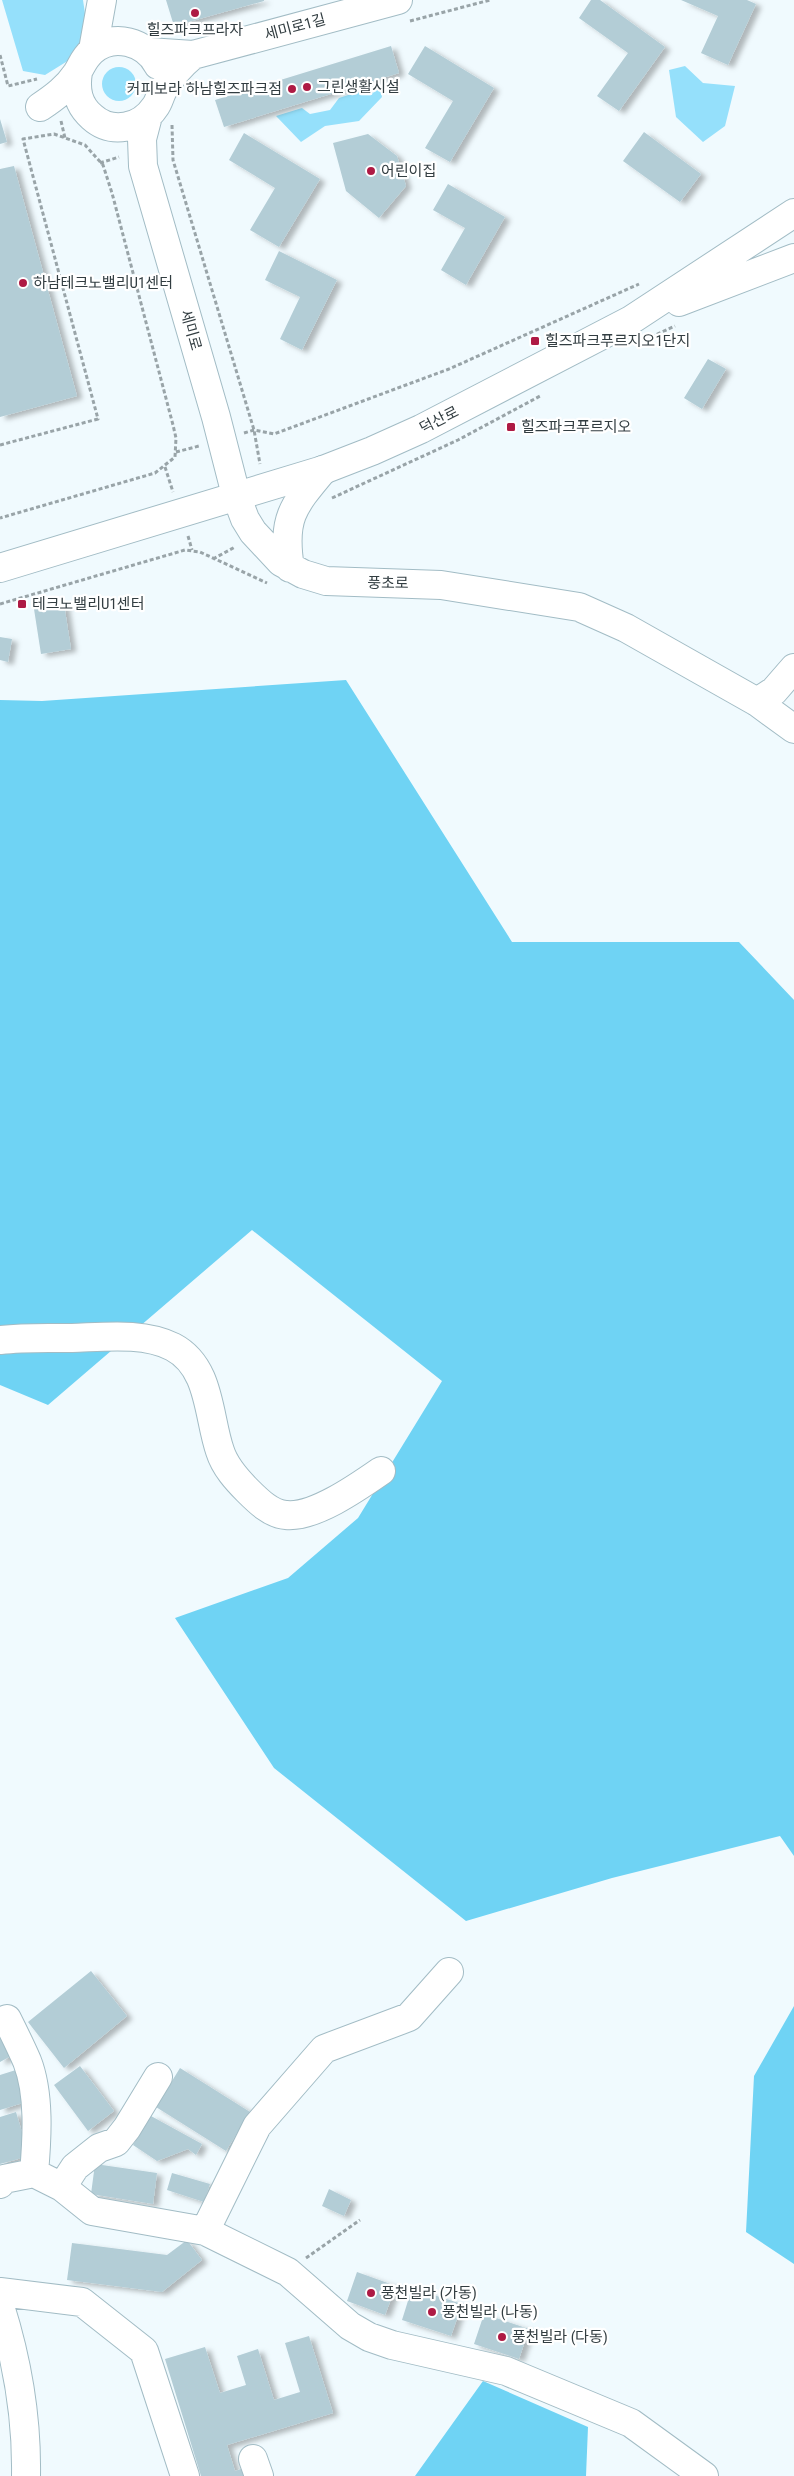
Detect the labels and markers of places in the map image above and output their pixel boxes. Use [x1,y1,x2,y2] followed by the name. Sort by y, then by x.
[189,7,201,19] marker: 힐즈파크프라자
[147,21,243,39] place label: 힐즈파크프라자
[317,78,400,96] place label: 그린생활시설
[127,80,282,98] place label: 커피보라 하남힐즈파크점
[301,81,313,93] marker: 그린생활시설
[286,83,298,95] marker: 커피보라 하남힐즈파크점
[381,162,436,180] place label: 어린이집
[365,165,377,177] marker: 어린이집
[33,274,173,292] place label: 하남테크노밸리U1센터
[17,277,29,289] marker: 하남테크노밸리U1센터
[545,332,690,350] place label: 힐즈파크푸르지오1단지
[529,335,541,347] marker: 힐즈파크푸르지오1단지
[521,418,631,436] place label: 힐즈파크푸르지오
[505,421,517,433] marker: 힐즈파크푸르지오
[32,595,144,613] place label: 테크노밸리U1센터
[16,598,28,610] marker: 테크노밸리U1센터
[381,2284,477,2302] place label: 풍천빌라 (가동)
[365,2287,377,2299] marker: 풍천빌라 (가동)
[442,2303,538,2321] place label: 풍천빌라 (나동)
[426,2306,438,2318] marker: 풍천빌라 (나동)
[512,2328,608,2346] place label: 풍천빌라 (다동)
[496,2331,508,2343] marker: 풍천빌라 (다동)

